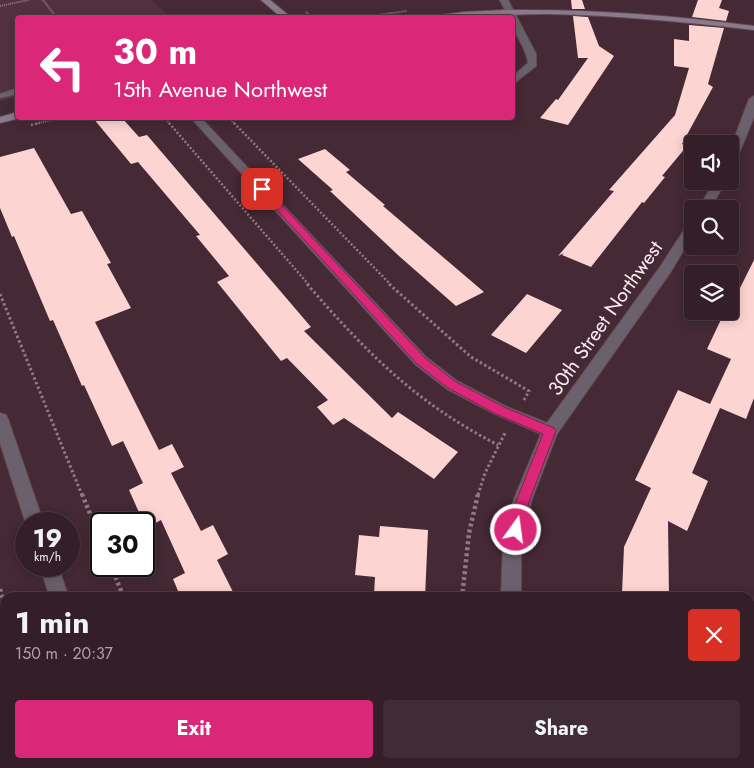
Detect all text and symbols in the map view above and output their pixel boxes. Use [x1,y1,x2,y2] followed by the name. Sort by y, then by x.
[113,27,197,77] text: 30 m
[30,35,95,100] icon: left
[113,73,327,105] text: 15th Avenue Northwest
[684,135,739,320] map controls
[684,135,739,190] button: sound
[241,168,283,210] pin
[248,175,276,203] icon: arrive
[684,200,739,255] button: search
[541,235,670,402] street label: 30th Street Northwest
[684,265,739,320] button: layers
[489,503,541,555] position arrow
[90,512,155,577] speed limit sign: 30
[33,520,62,556] text: 19
[34,548,61,566] text: km/h
[15,601,89,644] text: 1 min
[688,609,740,661] button: close
[15,642,113,665] text: 150 m · 20:37
[15,700,373,758] button: Exit
[383,700,740,758] button: Share

